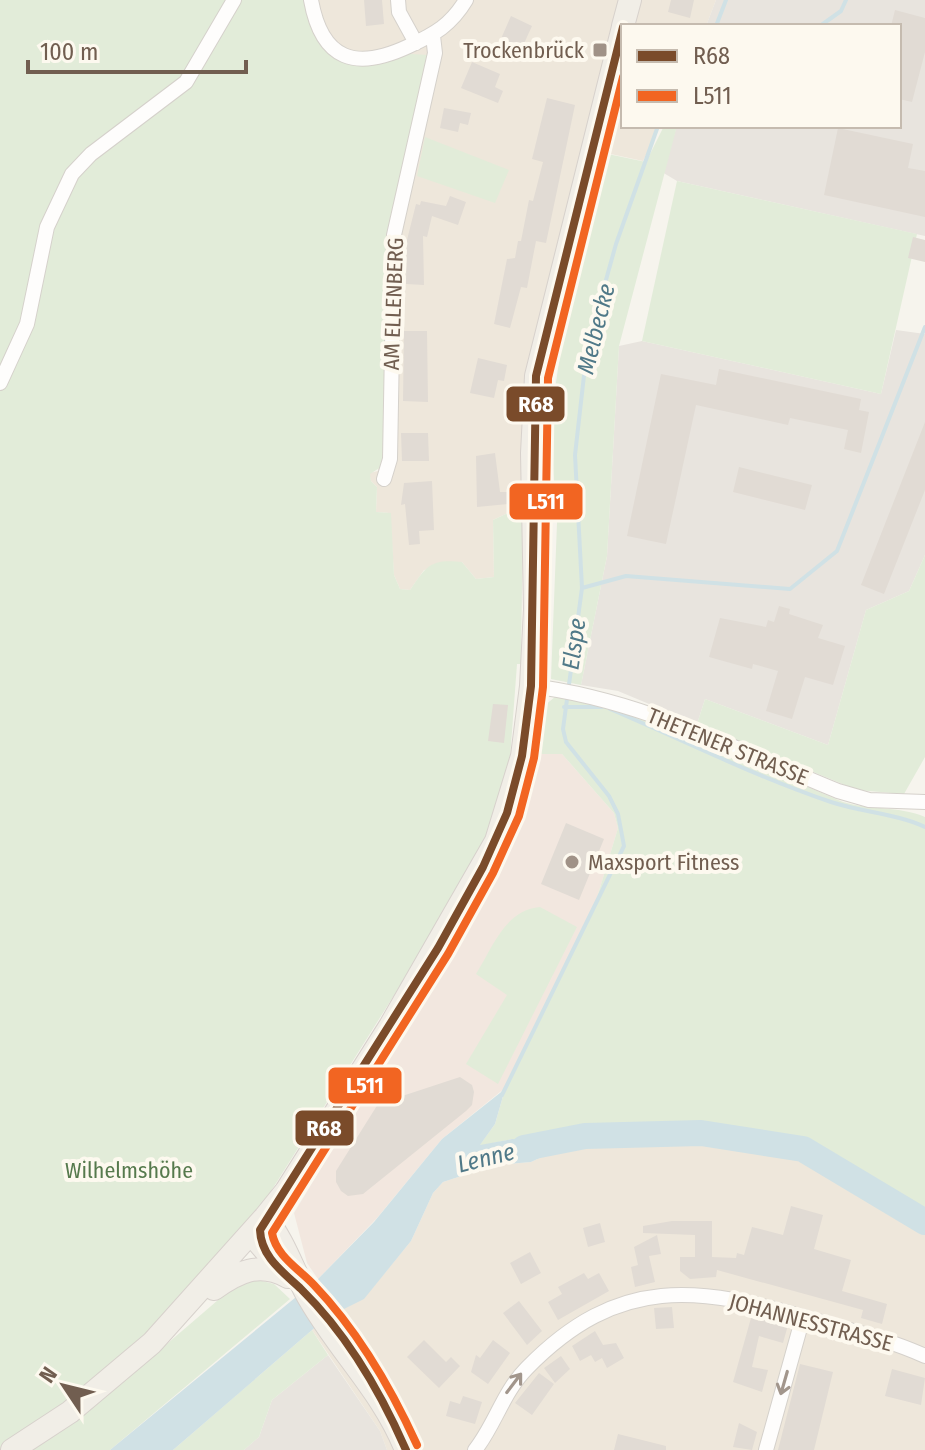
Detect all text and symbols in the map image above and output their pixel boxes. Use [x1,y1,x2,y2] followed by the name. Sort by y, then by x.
[28,24,246,74] scale bar
[621,24,901,128] legend
[463,37,585,64] place label: Trockenbrück
[40,38,98,66] text: 100 m
[591,41,609,59] marker: Trockenbrück
[693,42,730,70] text: R68
[693,82,732,110] text: L511
[378,237,409,371] street label: AM ELLENBERG
[571,281,621,377] water label: Melbecke
[505,385,566,423] line badge: R68
[518,391,554,418] text: R68
[508,482,584,521] line badge: L511
[527,488,565,515] text: L511
[557,616,591,672] water label: Elspe
[643,702,812,791] street label: THETENER STRASSE
[588,849,739,876] place label: Maxsport Fitness
[563,853,581,871] marker: Maxsport Fitness
[327,1066,403,1105] line badge: L511
[346,1072,384,1099] text: L511
[294,1109,355,1147] line badge: R68
[306,1115,342,1142] text: R68
[455,1137,517,1179] water label: Lenne
[65,1157,193,1184] park label: Wilhelmshöhe
[726,1288,896,1357] street label: JOHANNESSTRASSE
[24,1346,104,1426] north arrow
[33,1362,63,1388] text: N
[776,1370,791,1396] one-way arrow
[506,1373,523,1394] one-way arrow

